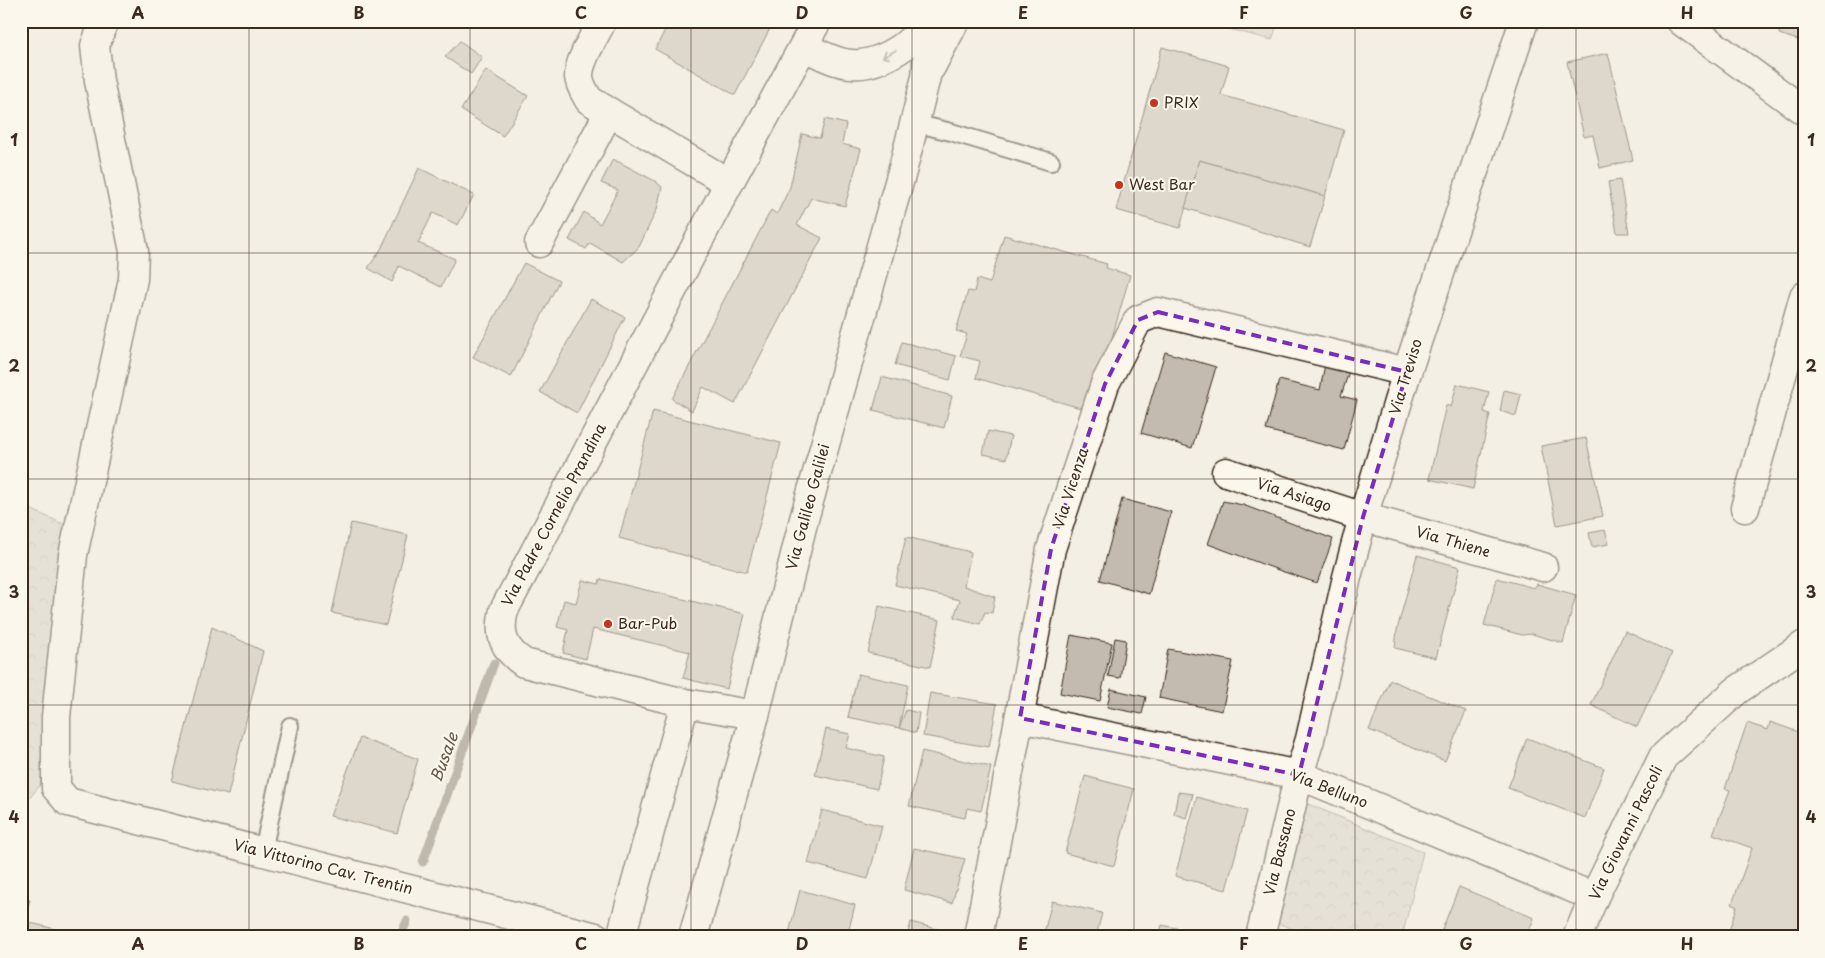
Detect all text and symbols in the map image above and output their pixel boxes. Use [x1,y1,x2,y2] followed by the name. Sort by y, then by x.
[132,0,145,24] text: A
[354,0,365,24] text: B
[575,0,587,24] text: C
[796,0,808,24] text: D
[1018,0,1028,24] text: E
[1239,0,1249,24] text: F
[1459,0,1473,24] text: G
[1681,0,1693,24] text: H
[882,49,897,59] one-way arrow
[1164,90,1199,113] place label: PRIX
[1148,97,1160,109] marker: PRIX
[10,127,18,151] text: 1
[1807,127,1815,151] text: 1
[1129,172,1195,195] place label: West Bar
[1113,179,1125,191] marker: West Bar
[1382,336,1427,418] street label: Via Treviso
[8,353,20,377] text: 2
[1805,353,1817,377] text: 2
[495,418,611,610] street label: Via Padre Cornelio Prandina
[779,441,834,572] street label: Via Galileo Galilei
[1046,443,1094,531] street label: Via Vicenza
[1254,471,1335,517] street label: Via Asiago
[1413,519,1493,562] street label: Via Thiene
[9,579,19,603] text: 3
[1806,579,1816,603] text: 3
[618,611,677,634] place label: Bar-Pub
[602,618,614,630] marker: Bar-Pub
[423,727,464,785] water label: Busale
[1582,761,1667,904] street label: Via Giovanni Pascoli
[1287,762,1372,813] street label: Via Belluno
[9,804,20,828] text: 4
[1806,804,1817,828] text: 4
[1257,805,1301,898] street label: Via Bassano
[231,832,415,899] street label: Via Vittorino Cav. Trentin
[132,931,145,955] text: A
[354,931,365,955] text: B
[575,931,587,955] text: C
[796,931,808,955] text: D
[1018,931,1028,955] text: E
[1239,931,1249,955] text: F
[1459,931,1473,955] text: G
[1681,931,1693,955] text: H

